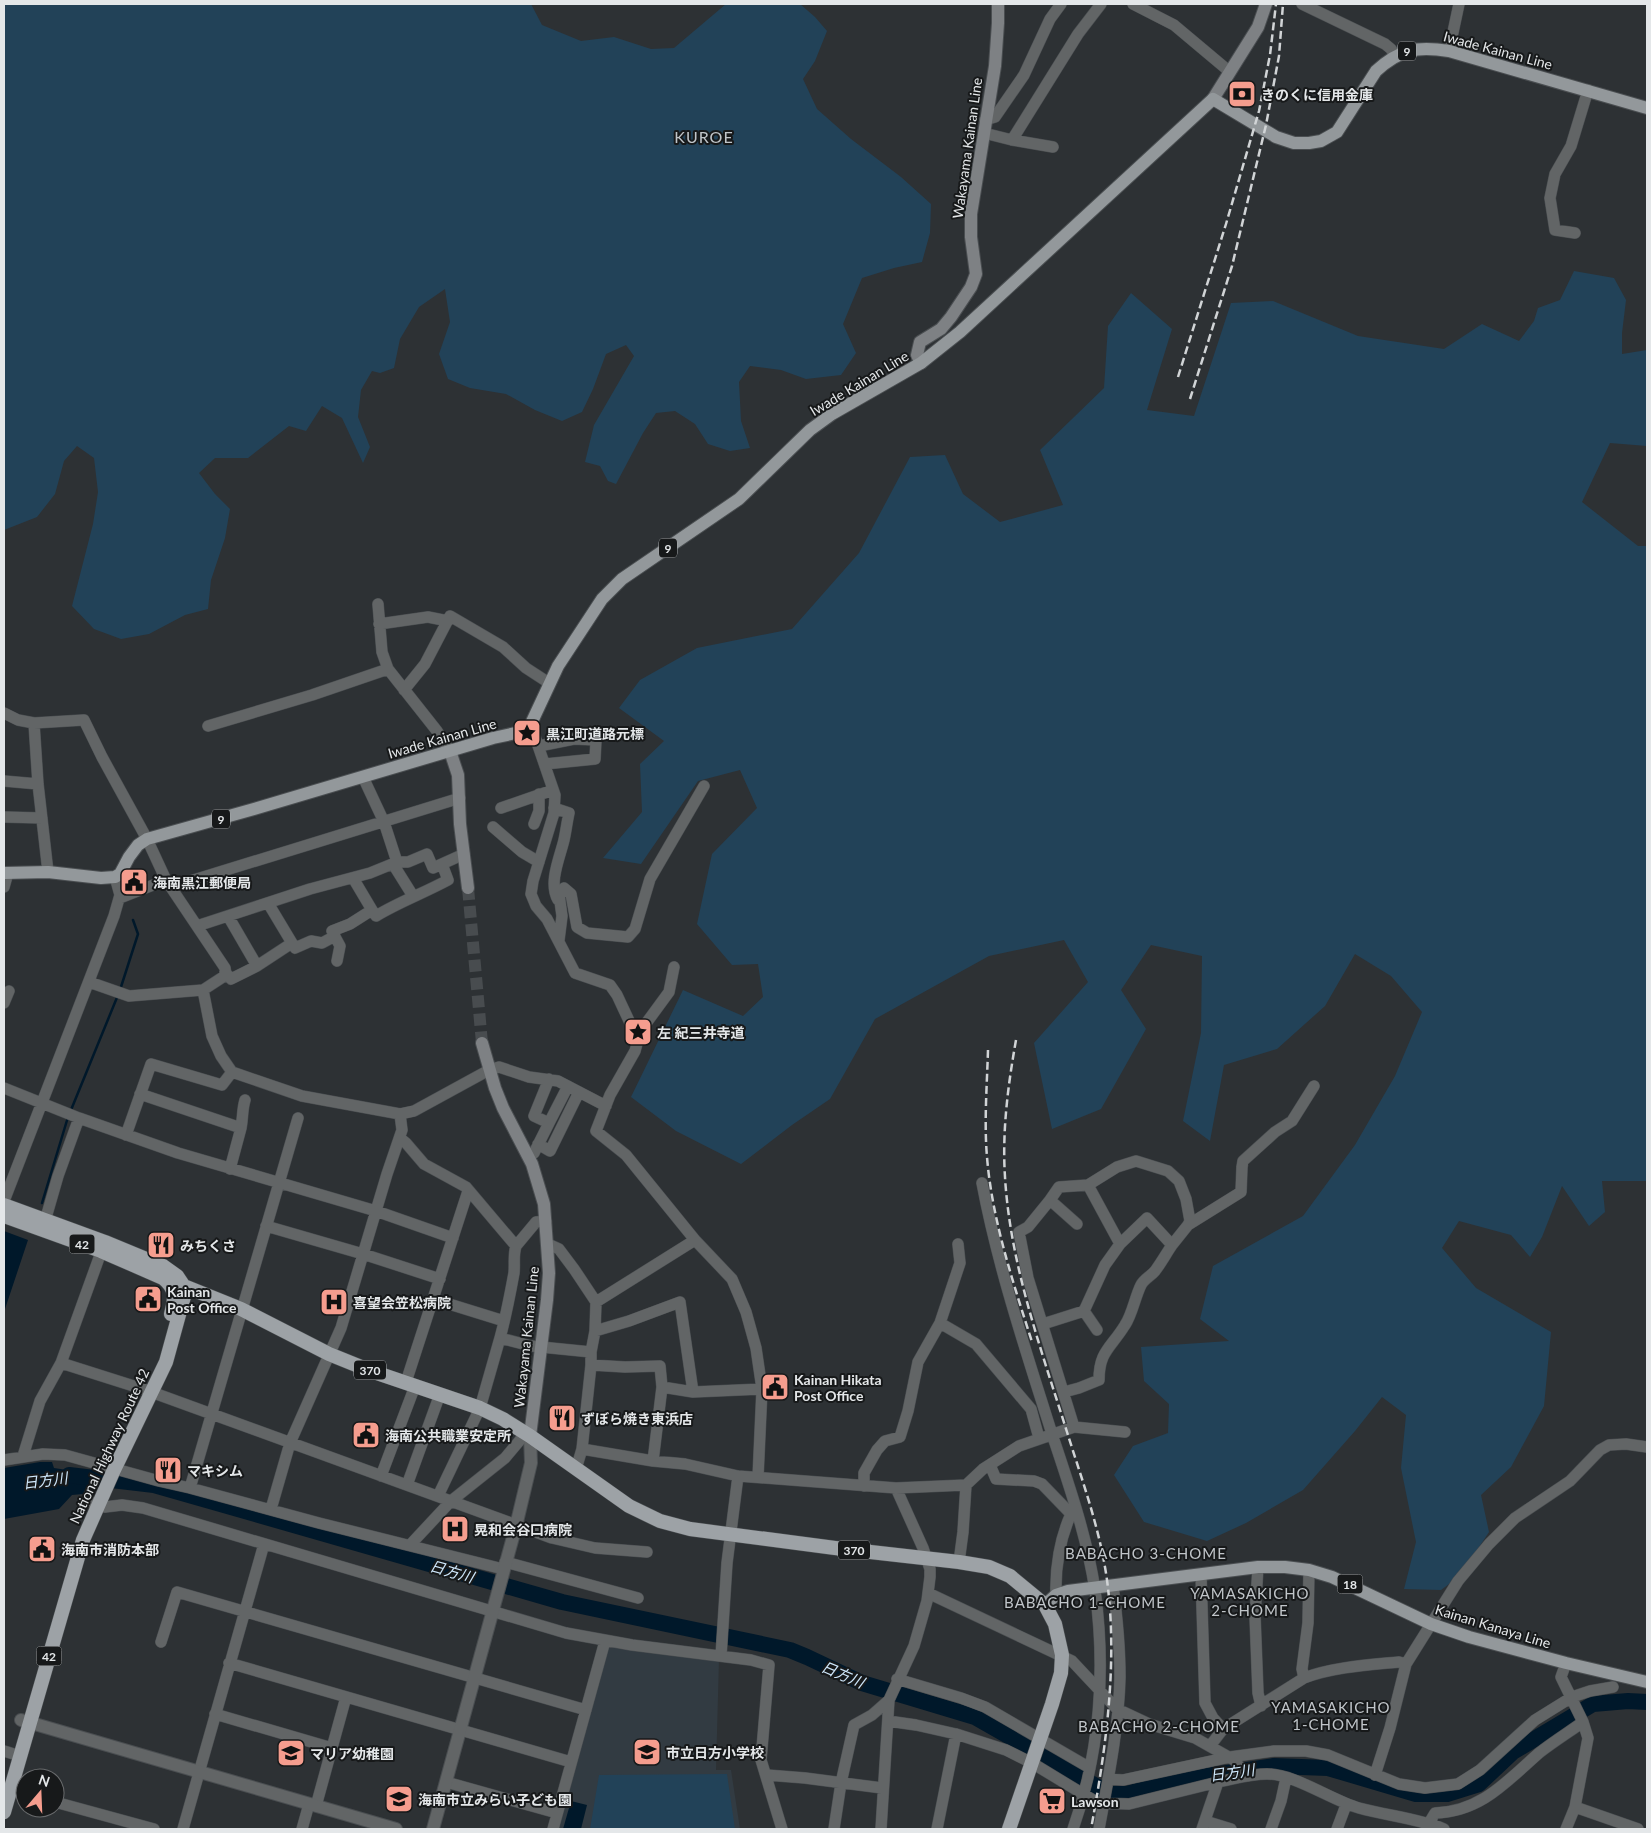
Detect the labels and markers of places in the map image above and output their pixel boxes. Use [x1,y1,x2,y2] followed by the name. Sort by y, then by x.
[1227,79,1257,109] bank icon: きのくに信用金庫
[1261,86,1373,103] place label: きのくに信用金庫
[512,718,542,748] place icon: 黒江町道路元標
[546,725,644,742] place label: 黒江町道路元標
[119,867,149,897] public building icon: 海南黒江郵便局
[153,874,251,891] place label: 海南黒江郵便局
[623,1017,653,1047] place icon: 左 紀三井寺道
[657,1024,744,1041] place label: 左 紀三井寺道
[146,1230,176,1260] restaurant icon: みちくさ
[180,1237,236,1254] place label: みちくさ
[167,1283,237,1316] place label: Kainan Post Office
[133,1284,163,1314] public building icon: Kainan Post Office
[319,1287,349,1317] hospital icon: 喜望会笠松病院
[353,1294,451,1311] place label: 喜望会笠松病院
[794,1371,882,1404] place label: Kainan Hikata Post Office
[760,1372,790,1402] public building icon: Kainan Hikata Post Office
[547,1403,577,1433] restaurant icon: ずぼら焼き東浜店
[581,1410,693,1427] place label: ずぼら焼き東浜店
[351,1420,381,1450] public building icon: 海南公共職業安定所
[385,1427,511,1444] place label: 海南公共職業安定所
[153,1455,183,1485] restaurant icon: マキシム
[187,1462,243,1479] place label: マキシム
[440,1514,470,1544] hospital icon: 晃和会谷口病院
[474,1521,572,1538] place label: 晃和会谷口病院
[27,1534,57,1564] public building icon: 海南市消防本部
[61,1541,159,1558] place label: 海南市消防本部
[632,1737,662,1767] school or university icon: 市立日方小学校
[276,1738,306,1768] school or university icon: マリア幼稚園
[666,1744,764,1761] place label: 市立日方小学校
[310,1745,394,1762] place label: マリア幼稚園
[384,1784,414,1814] school or university icon: 海南市立みらい子ども園
[1037,1786,1067,1816] supermarket icon: Lawson
[418,1791,572,1808] place label: 海南市立みらい子ども園
[1071,1793,1119,1810] place label: Lawson

